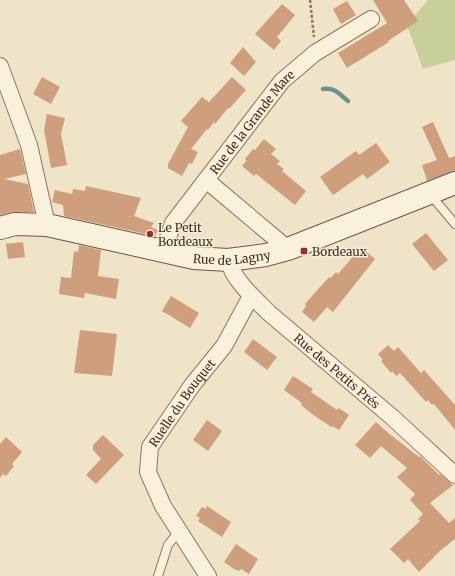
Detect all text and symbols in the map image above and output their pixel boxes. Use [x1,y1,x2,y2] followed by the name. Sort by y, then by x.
[206,66,297,177] street label: Rue de la Grande Mare
[158,220,214,249] place label: Le Petit Bordeaux
[145,229,155,239] marker: Le Petit Bordeaux
[312,244,368,259] place label: Bordeaux
[299,246,309,256] marker: Bordeaux
[193,247,272,268] street label: Rue de Lagny
[291,330,383,411] street label: Rue des Petits Prés
[145,355,218,449] street label: Ruelle du Bouquet

